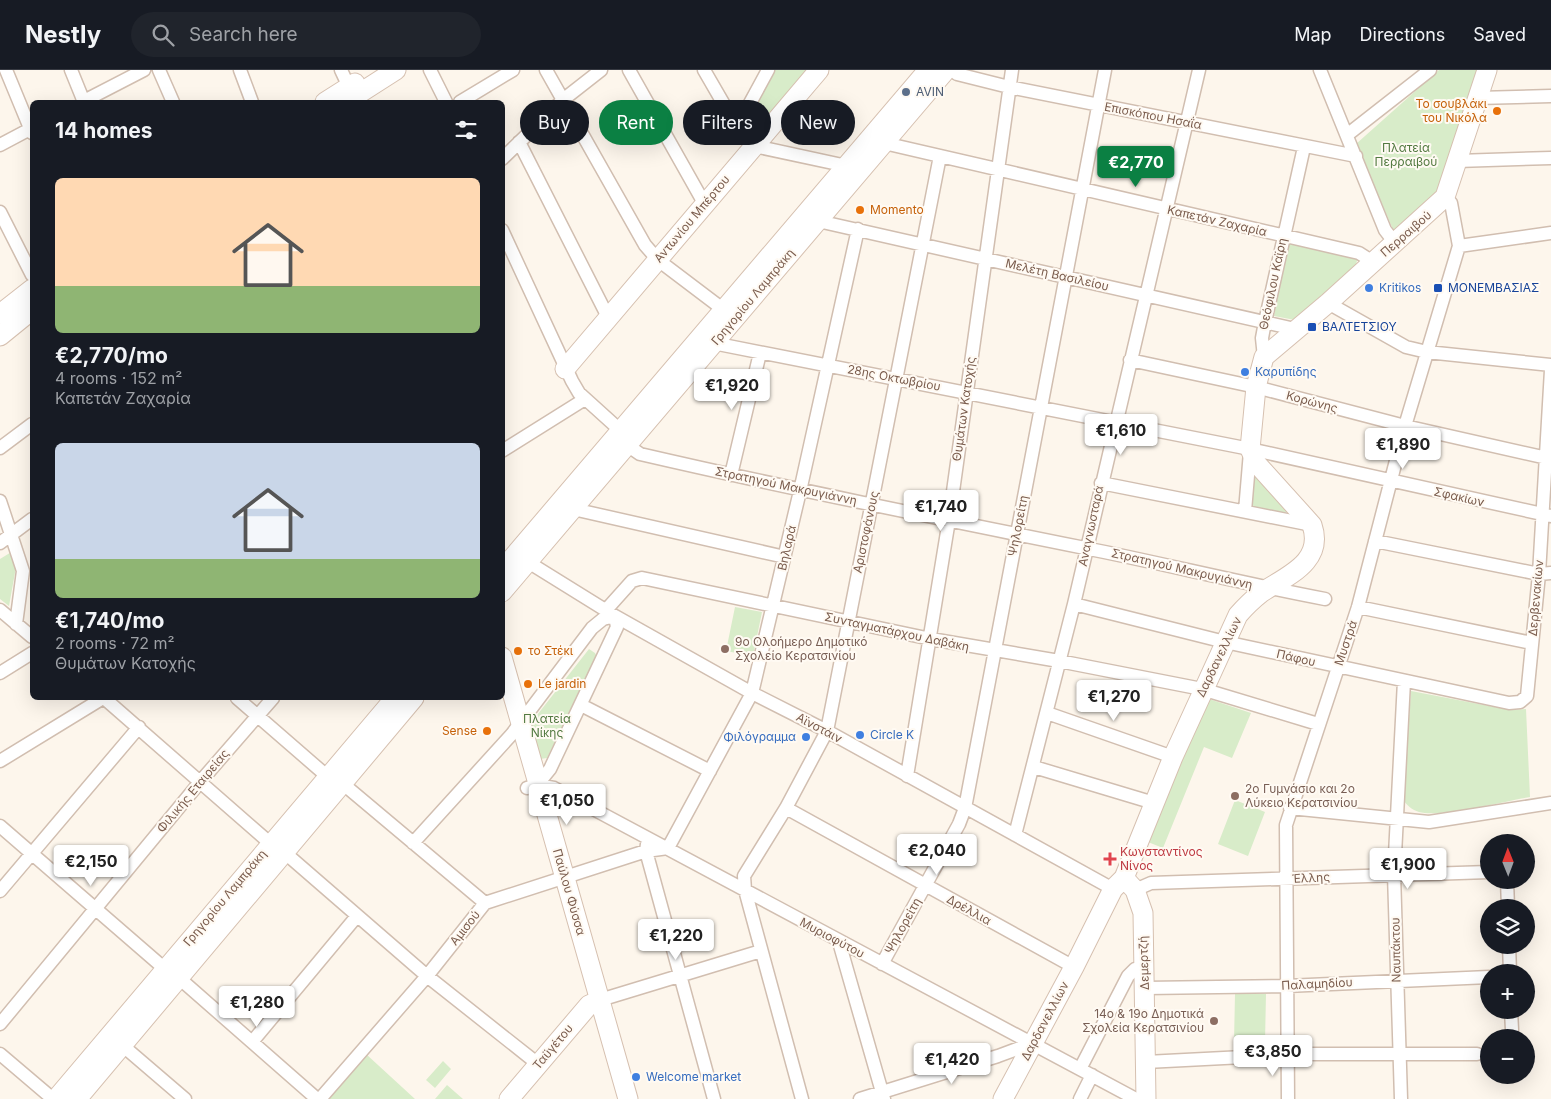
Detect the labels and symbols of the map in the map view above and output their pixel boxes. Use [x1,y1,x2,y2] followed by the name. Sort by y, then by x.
[916,84,944,99] place label: AVIN
[900,86,912,98] marker: AVIN
[1416,96,1488,125] place label: Το σουβλάκι του Νικόλα
[1103,99,1203,132] street label: Επισκόπου Ησαΐα
[1491,105,1503,117] marker: Το σουβλάκι του Νικόλα
[1375,140,1437,169] park label: Πλατεία Περραιβού
[1095,146,1177,188] pin: €2,770
[651,172,733,266] street label: Αντωνίου Μπέρτου
[870,202,924,217] place label: Momento
[1166,202,1268,239] street label: Καπετάν Ζαχαρία
[854,204,866,216] marker: Momento
[1377,207,1434,260] street label: Περραιβού
[1255,237,1290,331] street label: Θεόφιλου Καϊρη
[708,245,797,348] street label: Γρηγορίου Λαμπράκη
[1004,255,1110,294] street label: Μελέτη Βασιλείου
[1379,280,1421,295] place label: Kritikos
[1448,280,1539,295] place label: ΜΟΝΕΜΒΑΣΙΑΣ
[1363,282,1375,294] marker: Kritikos
[1432,282,1444,294] marker: ΜΟΝΕΜΒΑΣΙΑΣ
[1322,319,1397,334] place label: ΒΑΛΤΕΤΣΙΟΥ
[1306,321,1318,333] marker: ΒΑΛΤΕΤΣΙΟΥ
[949,355,978,462] street label: Θυμάτων Κατοχής
[846,361,942,394] street label: 28ης Οκτωβρίου
[1255,364,1317,379] place label: Καρυπίδης
[1239,366,1251,378] marker: Καρυπίδης
[691,368,773,411] pin: €1,920
[1285,387,1340,416] street label: Κορώνης
[1080,414,1162,456] pin: €1,610
[1362,428,1444,470] pin: €1,890
[714,463,858,508] street label: Στρατηγού Μακρυγιάννη
[1432,483,1486,510] street label: Σφακίων
[1075,484,1106,568] street label: Αναγνωσταρά
[849,489,882,574] street label: Αριστοφάνους
[900,490,982,532] pin: €1,740
[1004,494,1031,558] street label: Ψηλορείτη
[774,524,799,572] street label: Βηλαρά
[1110,545,1254,592] street label: Στρατηγού Μακρυγιάννη
[1525,559,1546,637] street label: Δερβενακίων
[823,609,971,654] street label: Συνταγματάρχου Δαβάκη
[1193,614,1244,699] street label: Δαρδανελλίων
[1331,618,1360,667] street label: Μυστρά
[735,634,867,663] place label: 9ο Ολοήμερο Δημοτικό Σχολείο Κερατσινίου
[528,643,574,658] place label: το Στέκι
[719,643,731,655] marker: 9ο Ολοήμερο Δημοτικό Σχολείο Κερατσινίου
[512,645,524,657] marker: το Στέκι
[1275,646,1317,669] street label: Πάφου
[538,676,586,691] place label: Le jardin
[522,678,534,690] marker: Le jardin
[1073,680,1155,722] pin: €1,270
[794,709,845,746] street label: Αϊνστάιν
[523,711,571,740] park label: Πλατεία Νίκης
[442,723,477,738] place label: Sense
[481,725,493,737] marker: Sense
[870,727,914,742] place label: Circle K
[723,729,796,744] place label: Φιλόγραμμα
[854,729,866,741] marker: Circle K
[800,731,812,743] marker: Φιλόγραμμα
[153,746,232,835] street label: Φιλικής Εταιρείας
[1245,781,1358,810] place label: 2ο Γυμνάσιο και 2ο Λύκειο Κερατσινίου
[526,784,608,826] pin: €1,050
[1229,790,1241,802] marker: 2ο Γυμνάσιο και 2ο Λύκειο Κερατσινίου
[896,834,978,876] pin: €2,040
[1480,834,1535,889] north arrow
[50,844,132,887] pin: €2,150
[1120,844,1203,873] place label: Κωνσταντίνος Νίνος
[180,846,269,949] street label: Γρηγορίου Λαμπράκη
[550,847,589,937] street label: Παύλου Φύσσα
[1367,848,1449,890] pin: €1,900
[1104,853,1116,865] marker: Κωνσταντίνος Νίνος
[1292,869,1331,886] street label: Έλλης
[944,891,994,928] street label: Δρέλλια
[881,895,924,957] street label: Ψηλορείτη
[446,907,483,948] street label: Αμισού
[797,914,867,961] street label: Μυριοφύτου
[1387,917,1404,983] street label: Ναυπάκτου
[635,918,717,961] pin: €1,220
[1135,936,1152,990] street label: Δεμερτζή
[1281,974,1353,993] street label: Παλαμηδίου
[1017,979,1072,1063] street label: Δαρδανελλίων
[216,986,298,1028] pin: €1,280
[1082,1006,1204,1035] place label: 14ο & 19ο Δημοτικά Σχολεία Κερατσινίου
[1208,1015,1220,1027] marker: 14ο & 19ο Δημοτικά Σχολεία Κερατσινίου
[529,1021,576,1072] street label: Ταϋγέτου
[1232,1034,1314,1077] pin: €3,850
[911,1042,993,1085] pin: €1,420
[646,1069,741,1084] place label: Welcome market
[630,1071,642,1083] marker: Welcome market

